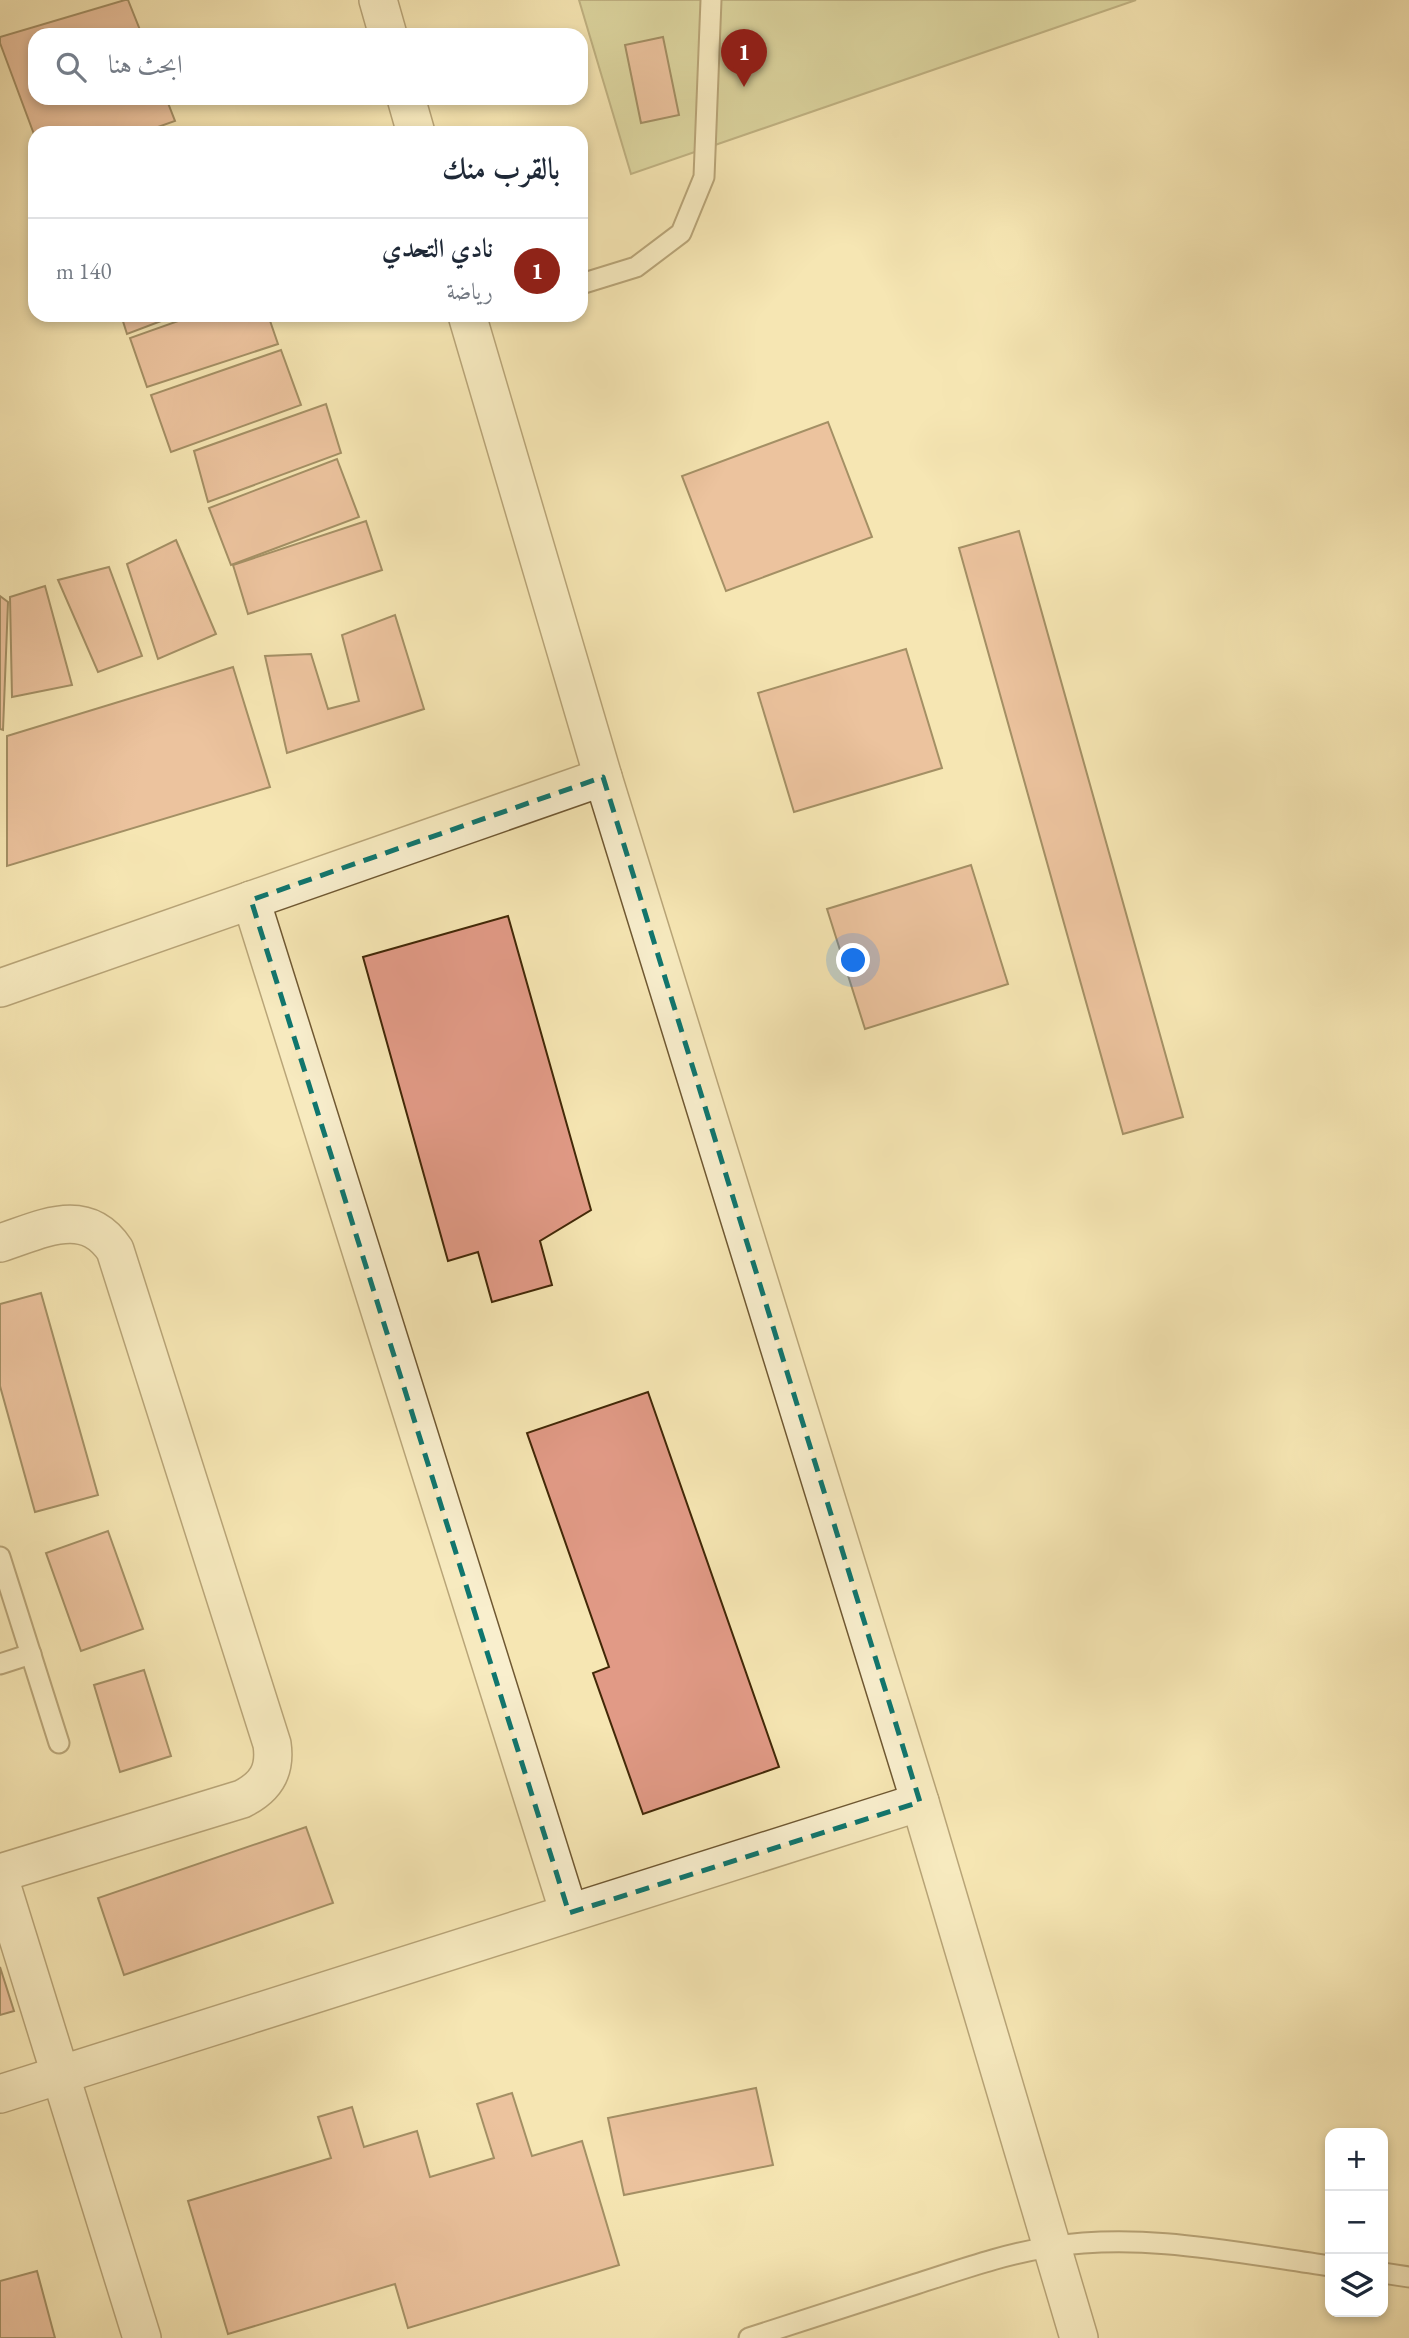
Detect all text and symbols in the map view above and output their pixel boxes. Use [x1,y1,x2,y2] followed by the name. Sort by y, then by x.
[28,28,588,105] search box
[721,29,767,87] pin: 1
[108,47,183,81] text: ابحث هنا
[52,48,90,86] icon: search
[442,149,560,188] text: بالقرب منك
[382,231,493,265] text: نادي التحدي
[56,256,112,286] text: 140 m
[531,256,543,286] text: 1
[447,276,493,306] text: رياضة
[836,943,870,977] your location
[1325,2128,1388,2317] map controls
[1325,2128,1388,2191] button: +
[1325,2191,1388,2254] button: −
[1325,2254,1388,2317] button: layers

